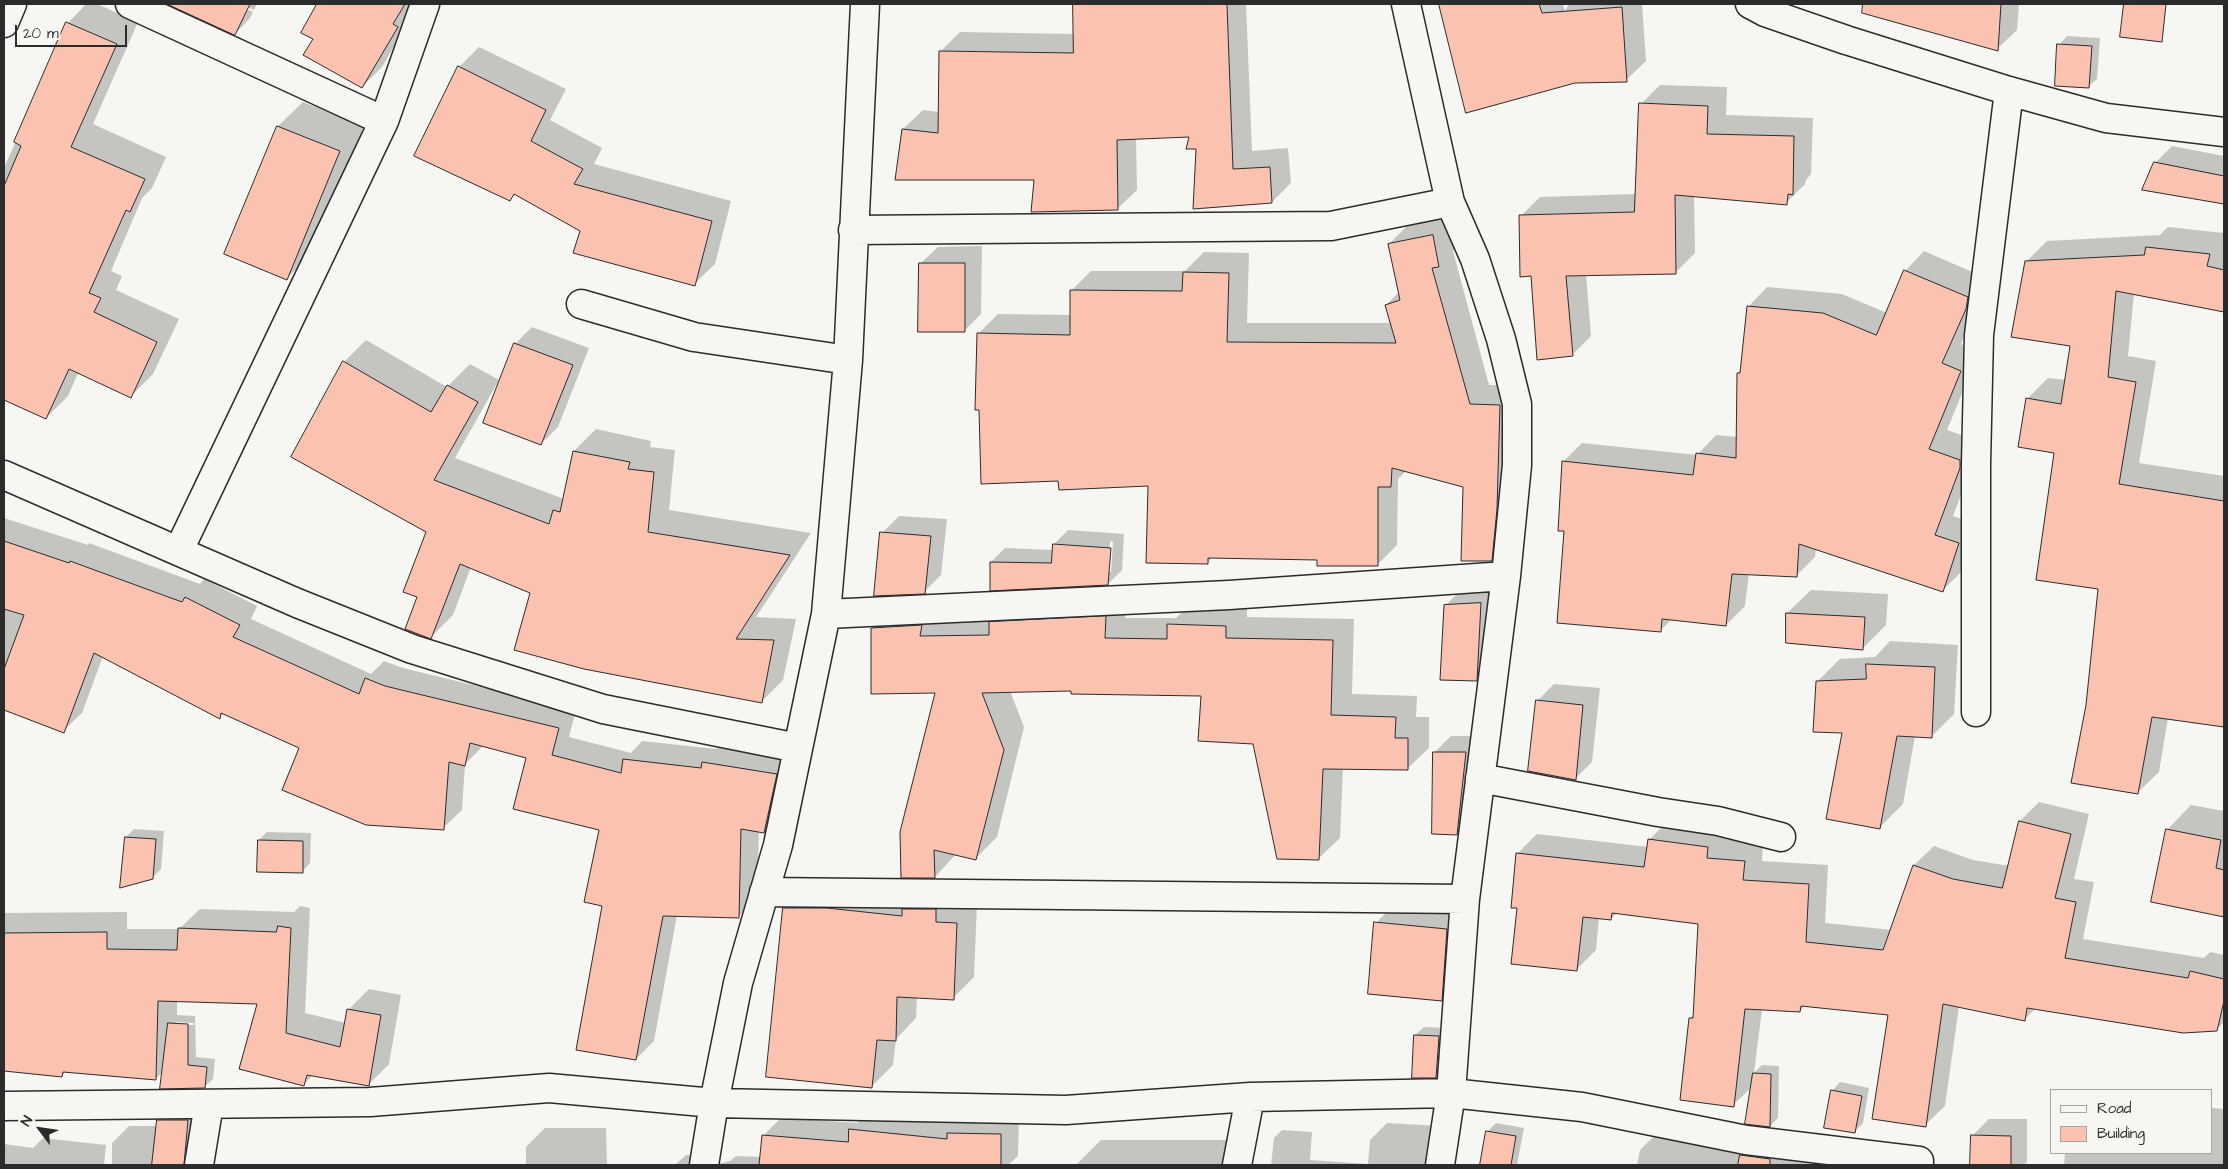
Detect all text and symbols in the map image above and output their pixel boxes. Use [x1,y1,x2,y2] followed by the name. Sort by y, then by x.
[18,15,130,47] scale bar
[23,23,59,44] text: 20 m
[2050,1089,2213,1154] legend
[2097,1098,2131,1119] text: Road
[15,1104,65,1154] north arrow
[16,1112,38,1130] text: N
[2097,1123,2145,1144] text: Building

